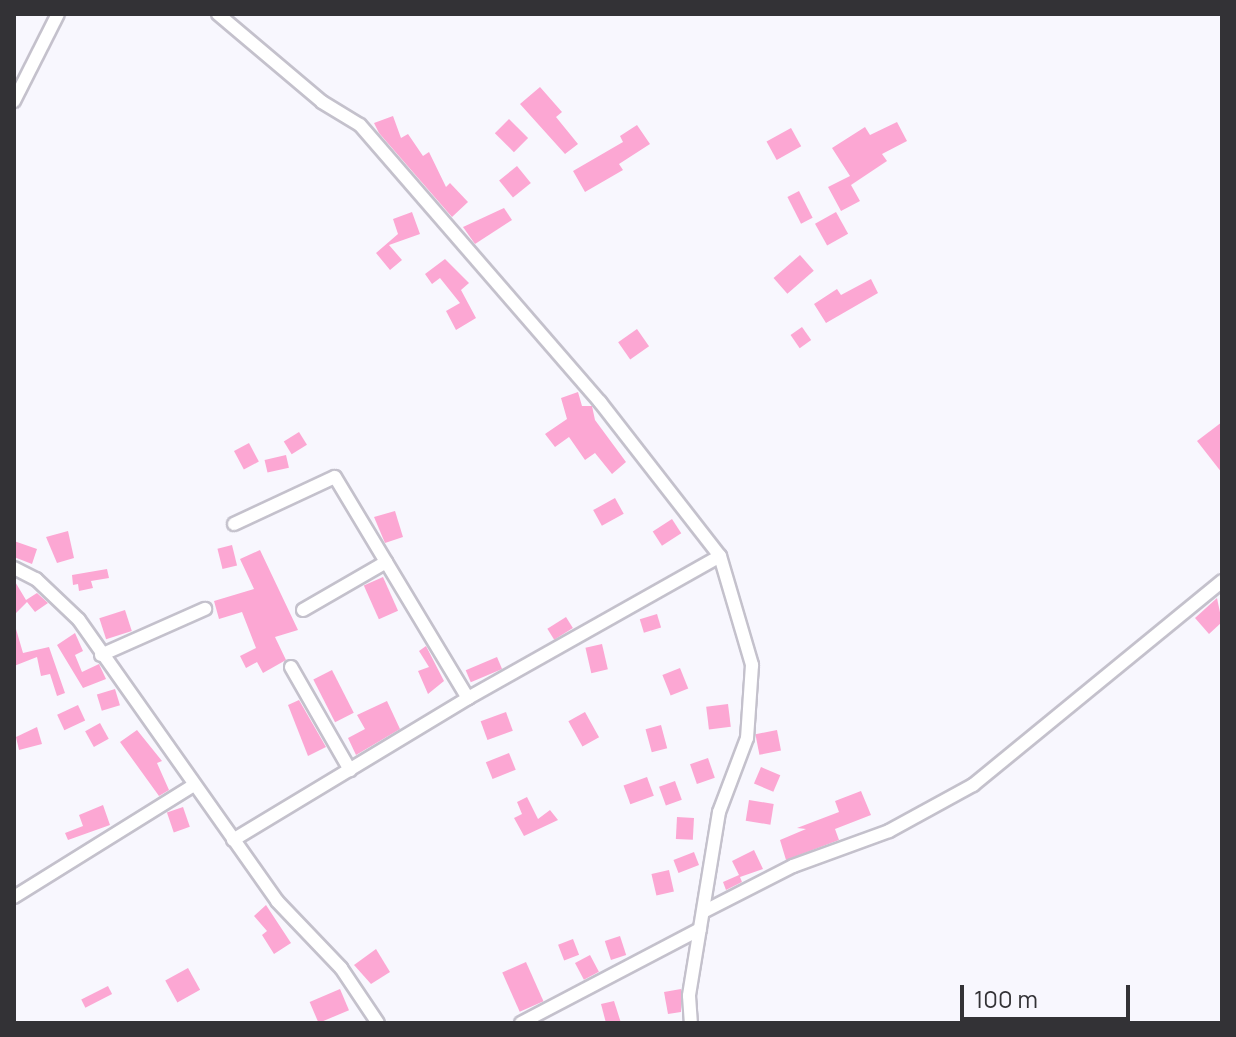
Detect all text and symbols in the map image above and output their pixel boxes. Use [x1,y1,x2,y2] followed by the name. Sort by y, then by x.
[964,969,1134,1019] scale bar
[974,982,1038,1015] text: 100 m

